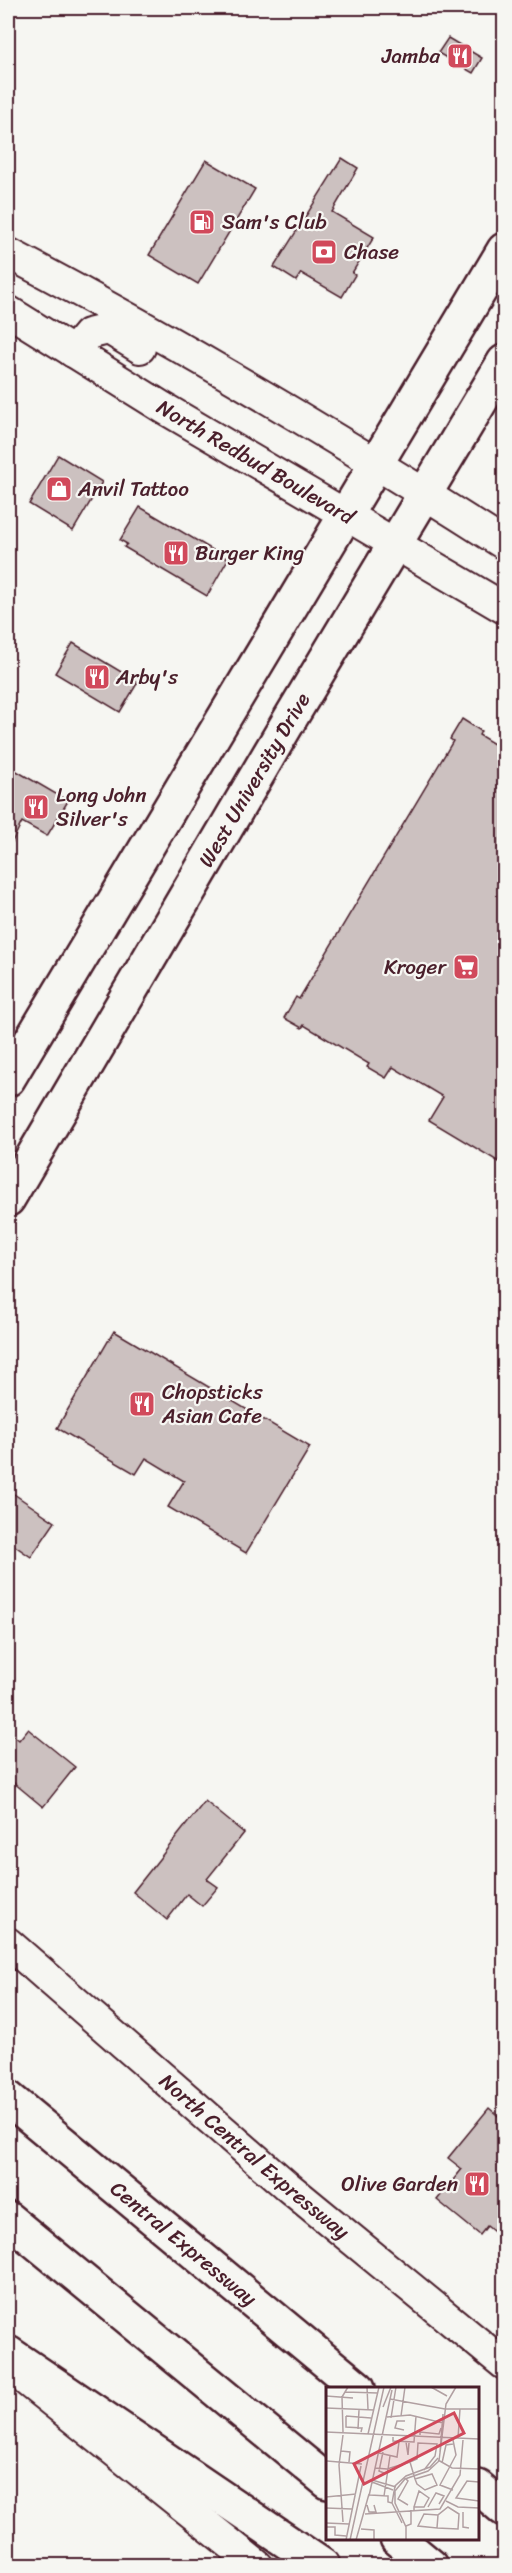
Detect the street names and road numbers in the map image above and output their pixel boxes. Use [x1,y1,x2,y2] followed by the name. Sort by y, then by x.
[149,389,364,536] street label: North Redbud Boulevard
[188,685,321,875] street label: West University Drive
[153,2067,355,2243] street label: North Central Expressway
[105,2174,261,2312] street label: Central Expressway

